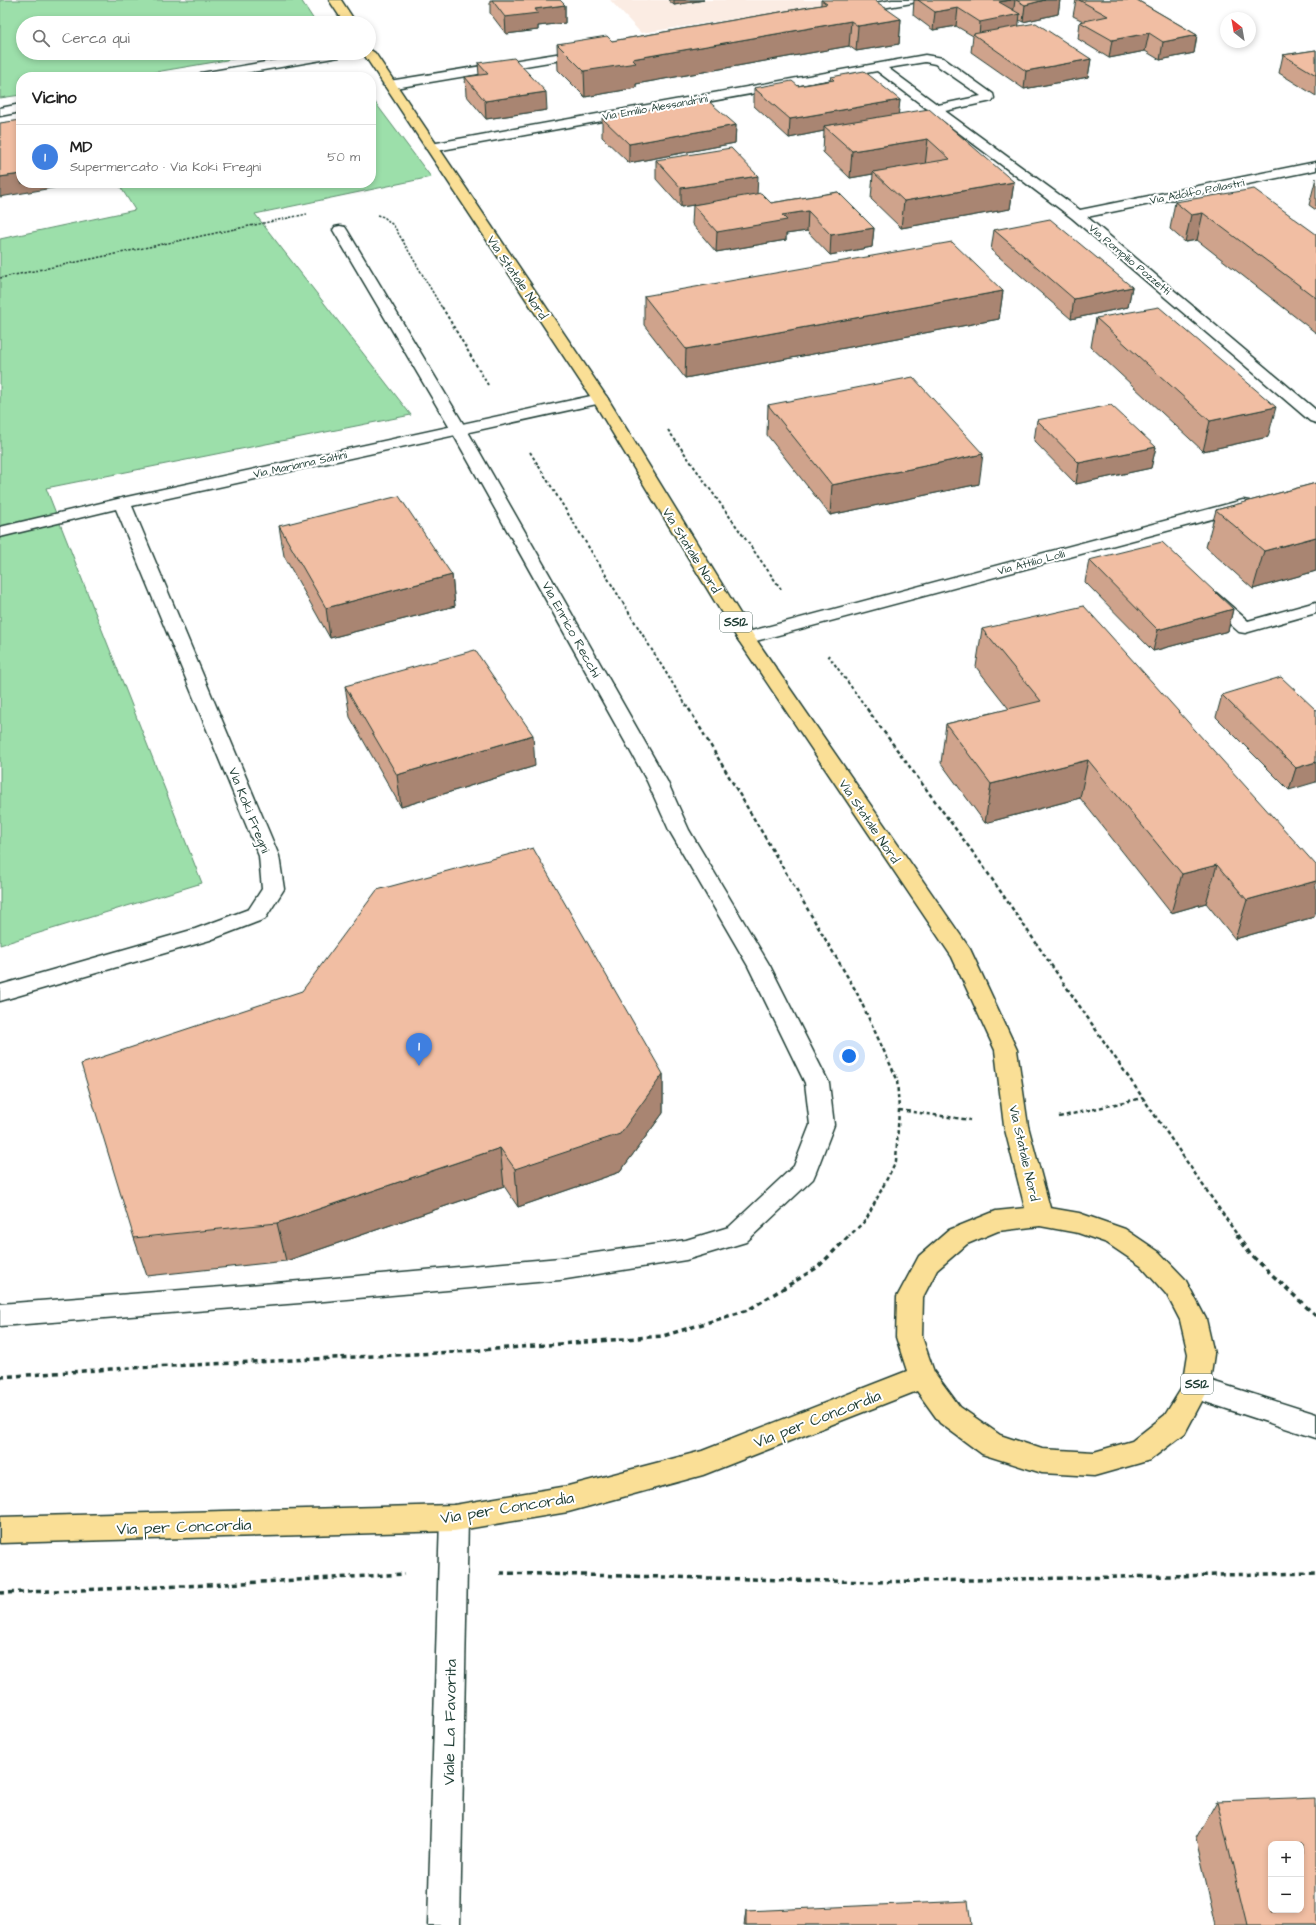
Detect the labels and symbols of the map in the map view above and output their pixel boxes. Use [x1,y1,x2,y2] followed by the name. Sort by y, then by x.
[1220,12,1256,48] north arrow
[601,91,709,124] street label: Via Emilio Alessandrini
[1148,175,1246,208] street label: Via Adolfo Pollastri
[1086,221,1174,298] street label: Via Pompilio Pozzetti
[482,232,552,323] street label: Via Statale Nord
[252,447,349,482] street label: Via Marianna Saltini
[658,504,725,597] street label: Via Statale Nord
[996,546,1067,579] street label: Via Attilio Lolli
[537,578,605,681] street label: Via Enrico Recchi
[720,612,752,632] road number: SS12
[223,765,274,856] street label: Via Koki Fregni
[834,776,904,867] street label: Via Statale Nord
[406,1033,432,1066] pin: 1
[839,1046,859,1066] your location
[1004,1104,1044,1203] street label: Via Statale Nord
[1181,1374,1213,1394] road number: SS12
[750,1385,884,1453] street label: Via per Concordia
[439,1487,575,1529] street label: Via per Concordia
[116,1514,252,1540] street label: Via per Concordia
[438,1659,462,1785] street label: Viale La Favorita

